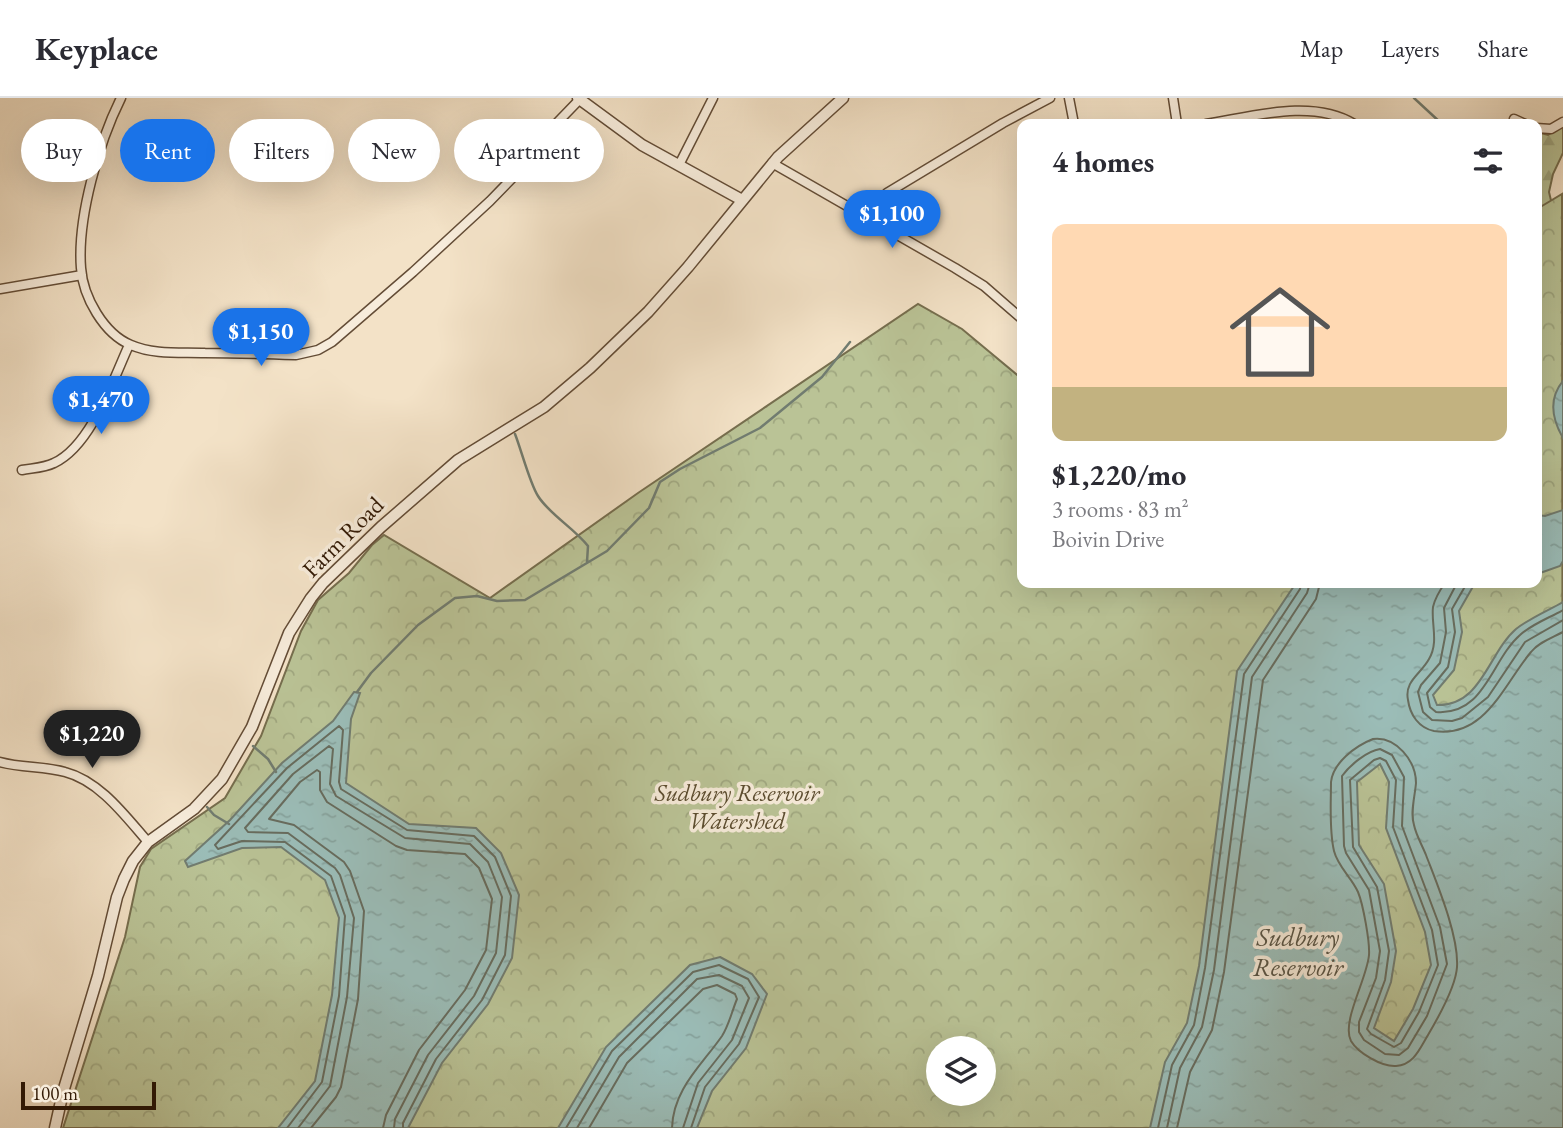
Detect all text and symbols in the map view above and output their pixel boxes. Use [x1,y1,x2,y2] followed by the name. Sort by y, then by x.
[35,27,158,70] text: Keyplace
[1300,33,1343,64] text: Map
[1381,33,1440,64] text: Layers
[1478,33,1528,64] text: Share
[21,119,106,182] chip: Buy
[120,119,215,182] chip: Rent
[229,119,334,182] chip: Filters
[348,119,440,182] chip: New
[454,119,604,182] chip: Apartment
[1052,142,1154,181] text: 4 homes
[1469,142,1507,180] icon: filters
[835,190,949,250] pin: $1,100
[860,198,924,228] text: $1,100
[1217,269,1343,395] icon: home
[204,308,318,368] pin: $1,150
[229,316,293,346] text: $1,150
[44,376,158,436] pin: $1,470
[69,384,133,414] text: $1,470
[1052,455,1186,494] text: $1,220/mo
[295,489,391,584] street label: Farm Road
[1052,494,1189,524] text: 3 rooms · 83 m²
[1052,524,1164,554] text: Boivin Drive
[35,710,149,770] pin: $1,220
[60,718,124,748] text: $1,220
[654,777,821,836] park label: Sudbury Reservoir Watershed
[1253,920,1344,984] water label: Sudbury Reservoir
[926,1036,996,1106] map controls
[926,1036,996,1106] button: layers
[21,1079,156,1111] scale bar
[32,1081,78,1106] text: 100 m

